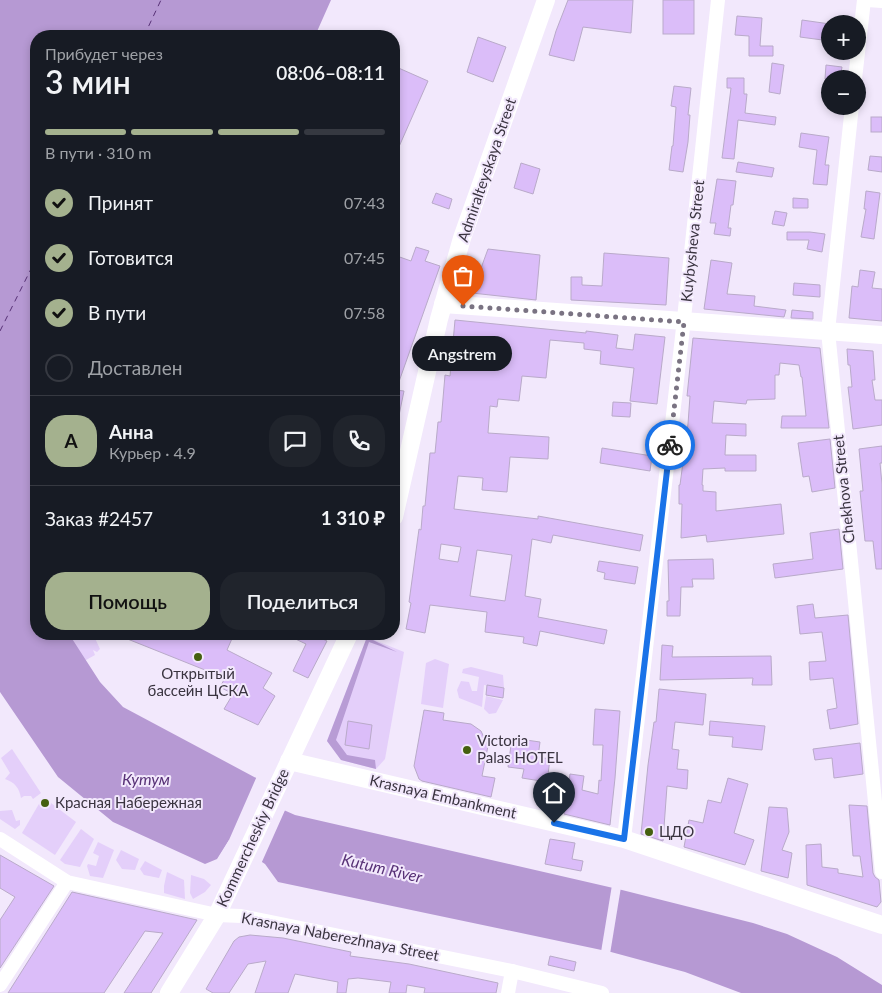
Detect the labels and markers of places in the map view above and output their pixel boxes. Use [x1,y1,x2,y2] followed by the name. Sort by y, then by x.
[442,255,484,306] pin
[413,336,513,371] callout: Angstrem
[192,651,204,663] marker: Открытый бассейн ЦСКА
[148,664,249,699] place label: Открытый бассейн ЦСКА
[477,731,563,766] place label: Victoria Palas HOTEL
[461,744,473,756] marker: Victoria Palas HOTEL
[533,772,575,823] pin
[55,793,202,811] place label: Красная Набережная
[39,797,51,809] marker: Красная Набережная
[659,822,694,840] place label: ЦДО
[643,826,655,838] marker: ЦДО

